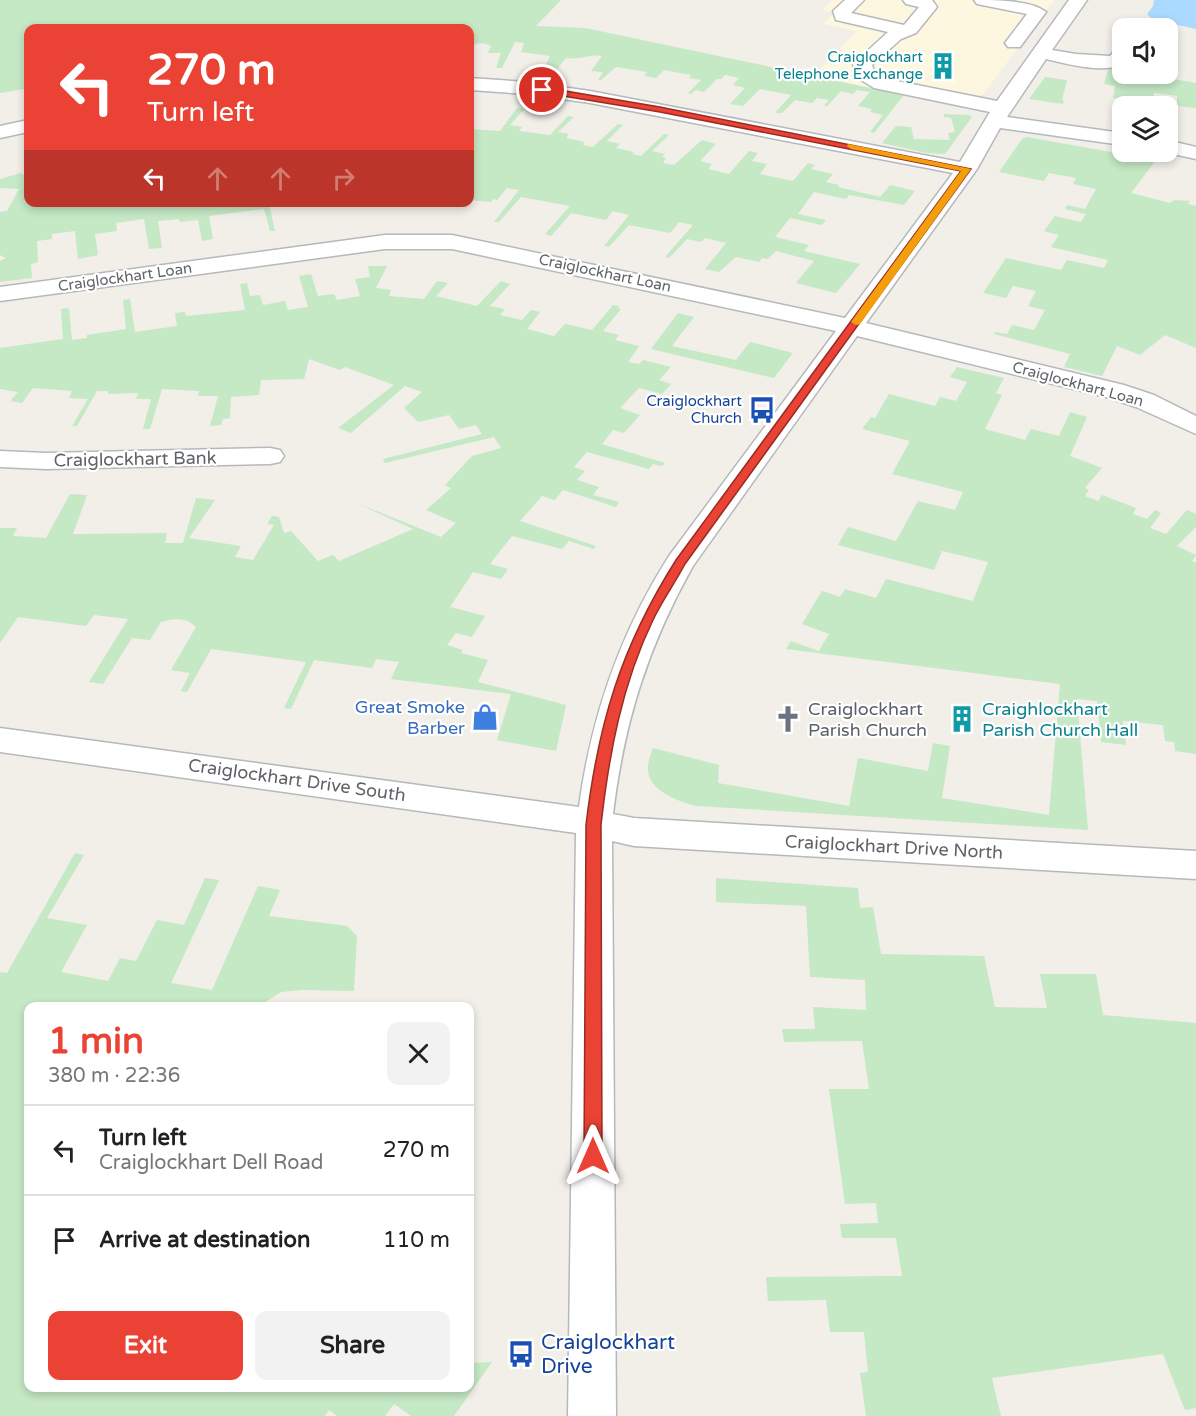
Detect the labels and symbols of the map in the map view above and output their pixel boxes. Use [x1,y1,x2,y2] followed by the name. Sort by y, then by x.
[775,48,923,83] place label: Craiglockhart Telephone Exchange
[928,51,958,81] building icon: Craiglockhart Telephone Exchange
[516,64,567,115] pin
[537,250,673,296] street label: Craiglockhart Loan
[57,259,193,295] street label: Craiglockhart Loan
[1010,358,1146,410] street label: Craiglockhart Loan
[646,392,742,427] place label: Craiglockhart Church
[747,395,777,425] bus stop icon: Craiglockhart Church
[53,447,217,471] street label: Craiglockhart Bank
[355,696,465,739] place label: Great Smoke Barber
[808,698,927,741] place label: Craiglockhart Parish Church
[982,698,1138,741] place label: Craighlockhart Parish Church Hall
[470,702,500,732] shop icon: Great Smoke Barber
[773,704,803,734] church icon: Craiglockhart Parish Church
[947,704,977,734] building icon: Craighlockhart Parish Church Hall
[187,754,407,806] street label: Craiglockhart Drive South
[784,830,1004,864] street label: Craiglockhart Drive North
[561,1124,625,1188] position arrow
[541,1330,675,1379] place label: Craiglockhart Drive
[506,1339,536,1369] bus stop icon: Craiglockhart Drive

